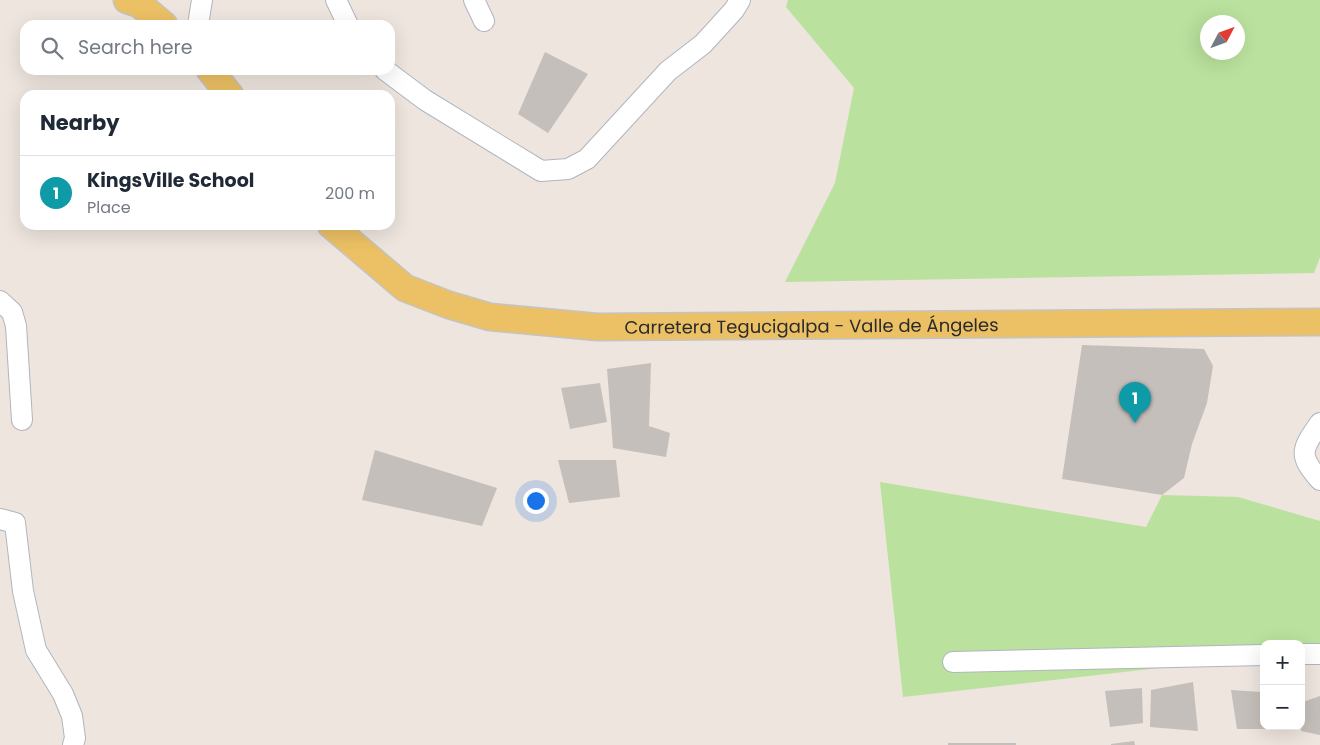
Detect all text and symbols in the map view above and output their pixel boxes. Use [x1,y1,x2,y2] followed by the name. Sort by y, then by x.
[1200,15,1245,60] north arrow
[20,20,395,75] search box
[38,34,66,62] icon: search
[78,34,192,61] text: Search here
[40,108,120,137] text: Nearby
[87,167,254,194] text: KingsVille School
[53,182,59,205] text: 1
[325,182,375,205] text: 200 m
[87,196,131,219] text: Place
[624,312,999,339] street label: Carretera Tegucigalpa - Valle de Ángeles
[1119,382,1151,423] pin: 1
[523,488,549,514] your location
[1260,640,1305,730] map controls
[1260,640,1305,685] button: +
[1260,685,1305,730] button: −

